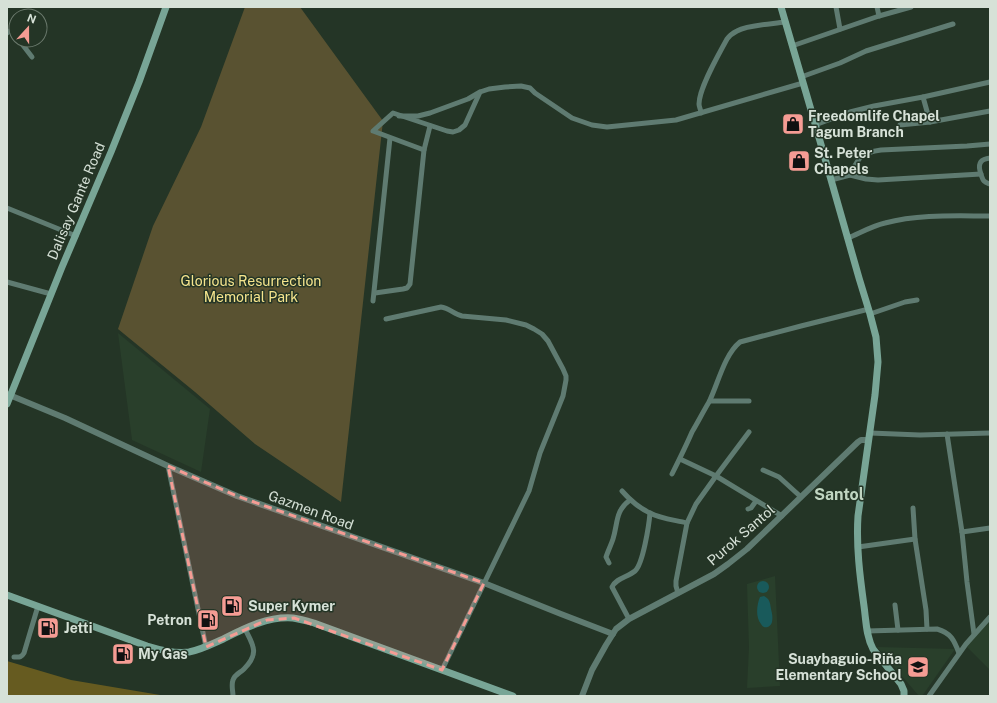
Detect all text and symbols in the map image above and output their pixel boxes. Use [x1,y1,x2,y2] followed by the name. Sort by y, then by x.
[8,8,48,48] north arrow
[25,12,38,26] text: N
[808,108,940,140] place label: Freedomlife Chapel Tagum Branch
[780,111,806,137] shop icon: Freedomlife Chapel Tagum Branch
[44,140,108,262] street label: Dalisay Gante Road
[814,145,873,177] place label: St. Peter Chapels
[786,148,812,174] shop icon: St. Peter Chapels
[181,273,321,305] park label: Glorious Resurrection Memorial Park
[814,485,864,504] district label: Santol
[266,487,356,533] street label: Gazmen Road
[704,501,778,569] street label: Purok Santol
[219,593,245,619] fuel station icon: Super Kymer
[248,598,335,614] place label: Super Kymer
[195,607,221,633] fuel station icon: Petron
[147,612,192,628] place label: Petron
[35,615,61,641] fuel station icon: Jetti
[64,620,92,636] place label: Jetti
[110,641,136,667] fuel station icon: My Gas
[138,646,188,662] place label: My Gas
[775,651,902,683] place label: Suaybaguio-Riña Elementary School
[905,654,931,680] school or university icon: Suaybaguio-Riña Elementary School

